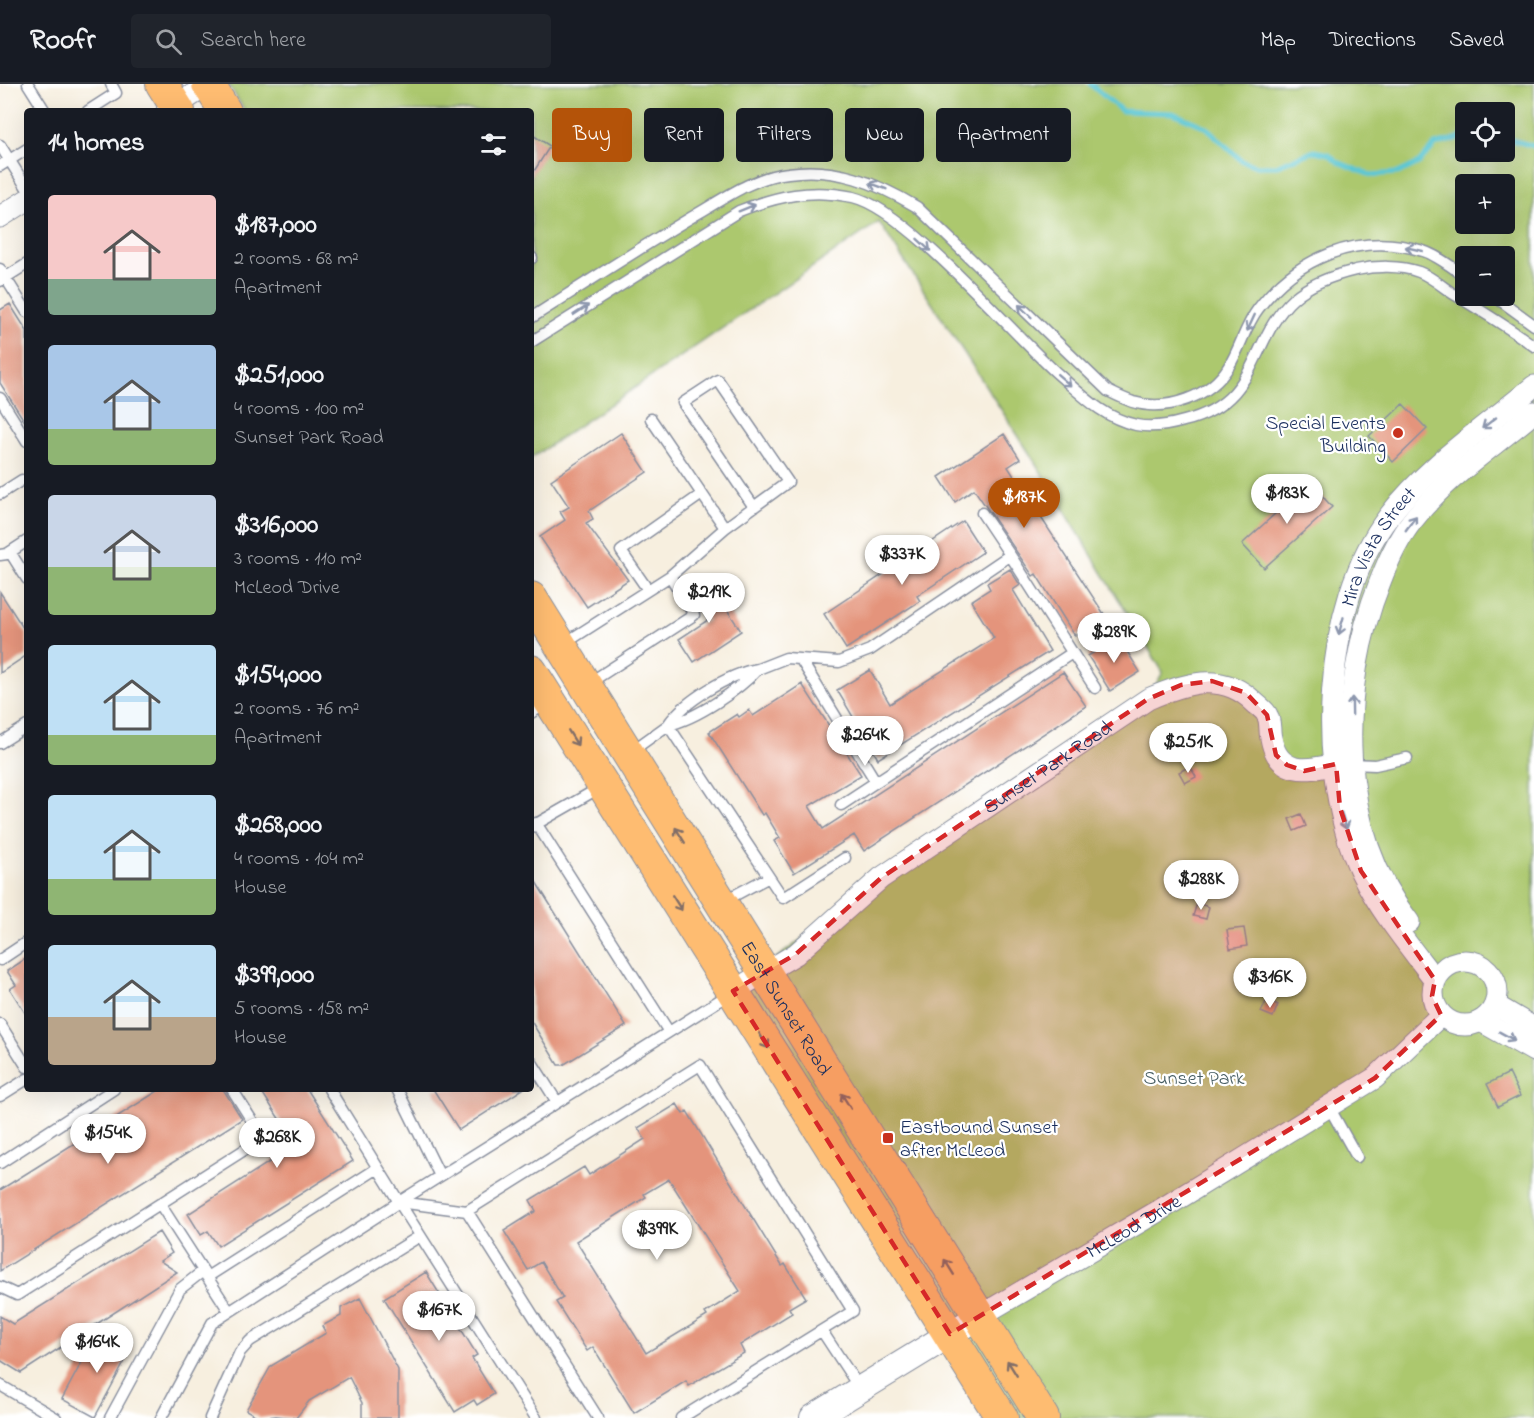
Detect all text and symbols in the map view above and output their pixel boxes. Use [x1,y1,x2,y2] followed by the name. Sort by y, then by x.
[131,14,551,68] search box
[30,21,95,62] text: Roofr
[152,25,185,58] icon: search
[200,25,306,57] text: Search here
[1260,26,1296,56] text: Map
[1329,26,1416,56] text: Directions
[1449,26,1504,56] text: Saved
[1455,102,1515,306] map controls
[1455,102,1515,162] button: locate
[552,108,632,162] chip: Buy
[644,108,724,162] chip: Rent
[736,108,833,162] chip: Filters
[845,108,924,162] chip: New
[936,108,1071,162] chip: Apartment
[48,125,144,163] text: 14 homes
[477,128,510,161] icon: filters
[1455,174,1515,234] button: +
[869,180,887,191] one-way arrow
[737,202,755,213] one-way arrow
[234,207,317,245] text: $187,000
[96,219,168,291] icon: home
[916,237,931,252] one-way arrow
[1405,243,1425,254] one-way arrow
[234,245,359,274] text: 2 rooms · 68 m²
[1455,246,1515,306] button: −
[234,274,322,303] text: Apartment
[572,304,589,317] one-way arrow
[1018,304,1033,319] one-way arrow
[1244,314,1256,332] one-way arrow
[234,357,324,395] text: $251,000
[96,369,168,441] icon: home
[1056,373,1071,387] one-way arrow
[234,395,364,424] text: 4 rooms · 100 m²
[1266,410,1386,463] place label: Special Events Building
[1481,417,1497,430] one-way arrow
[234,424,384,453] text: Sunset Park Road
[1391,426,1405,440] marker: Special Events Building
[1245,474,1329,525] pin: $183K
[982,478,1066,529] pin: $187K
[1265,479,1309,508] text: $183K
[1335,481,1424,611] street label: Mira Vista Street
[1002,483,1046,512] text: $187K
[234,507,318,545] text: $316,000
[1405,515,1418,531] one-way arrow
[96,519,168,591] icon: home
[860,535,944,586] pin: $337K
[879,540,925,569] text: $337K
[234,545,362,574] text: 3 rooms · 110 m²
[667,573,751,624] pin: $219K
[234,574,340,603] text: McLeod Drive
[687,578,731,607] text: $219K
[1072,613,1156,664] pin: $289K
[1335,617,1346,636] one-way arrow
[1091,618,1137,647] text: $289K
[234,657,322,695] text: $154,000
[96,669,168,741] icon: home
[234,695,359,724] text: 2 rooms · 76 m²
[1346,697,1358,717] one-way arrow
[978,715,1119,822] street label: Sunset Park Road
[823,716,907,767] pin: $264K
[841,721,889,750] text: $264K
[1146,723,1230,774] pin: $251K
[234,724,322,753] text: Apartment
[1163,728,1213,757] text: $251K
[568,729,580,746] one-way arrow
[234,807,322,845] text: $268,000
[1340,811,1351,830] one-way arrow
[96,819,168,891] icon: home
[674,827,686,844] one-way arrow
[234,845,364,874] text: 4 rooms · 104 m²
[1159,860,1243,911] pin: $288K
[1178,865,1224,894] text: $288K
[234,874,287,903] text: House
[672,894,684,911] one-way arrow
[732,936,838,1082] street label: East Sunset Road
[234,957,314,995] text: $399,000
[1228,958,1312,1009] pin: $316K
[1247,963,1293,992] text: $316K
[96,969,168,1041] icon: home
[234,995,369,1024] text: 5 rooms · 158 m²
[234,1024,287,1053] text: House
[1498,1031,1516,1042] one-way arrow
[759,1032,771,1049] one-way arrow
[1143,1065,1245,1094] park label: Sunset Park
[840,1093,852,1110] one-way arrow
[66,1114,150,1165] pin: $154K
[900,1114,1058,1166] place label: Eastbound Sunset after McLeod
[235,1118,319,1169] pin: $268K
[84,1119,132,1148] text: $154K
[253,1123,301,1152] text: $268K
[881,1131,895,1145] marker: Eastbound Sunset after McLeod
[1082,1188,1188,1267] street label: McLeod Drive
[615,1210,699,1261] pin: $399K
[636,1215,678,1244] text: $399K
[943,1258,956,1275] one-way arrow
[397,1291,481,1342] pin: $167K
[416,1296,462,1325] text: $167K
[55,1323,139,1374] pin: $164K
[74,1328,120,1357] text: $164K
[1006,1360,1018,1377] one-way arrow

